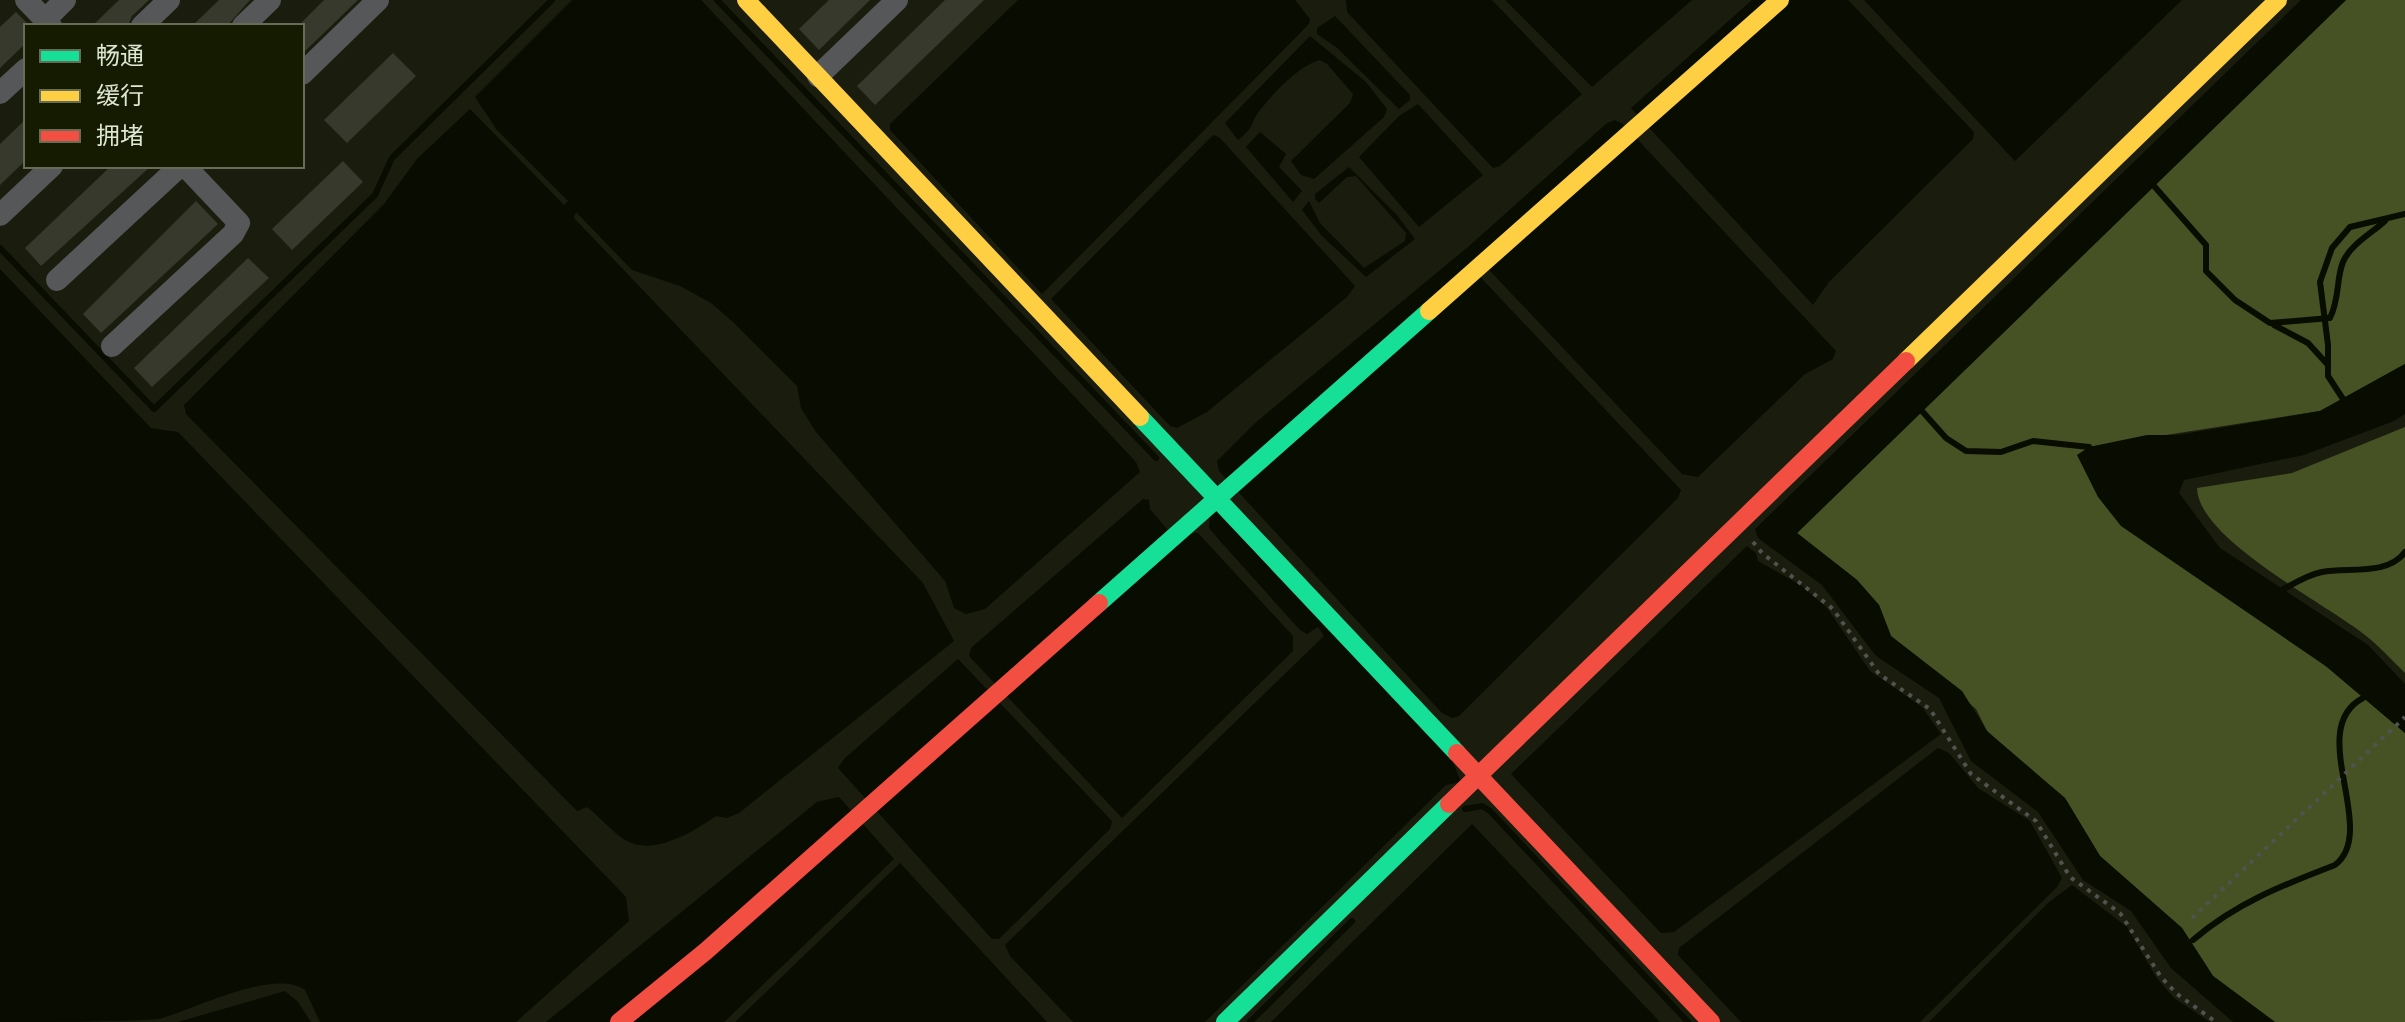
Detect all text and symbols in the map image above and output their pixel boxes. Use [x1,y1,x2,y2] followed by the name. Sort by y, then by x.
[24,24,304,168] legend
[96,42,144,70] text: 畅通
[96,82,144,110] text: 缓行
[96,122,144,150] text: 拥堵

